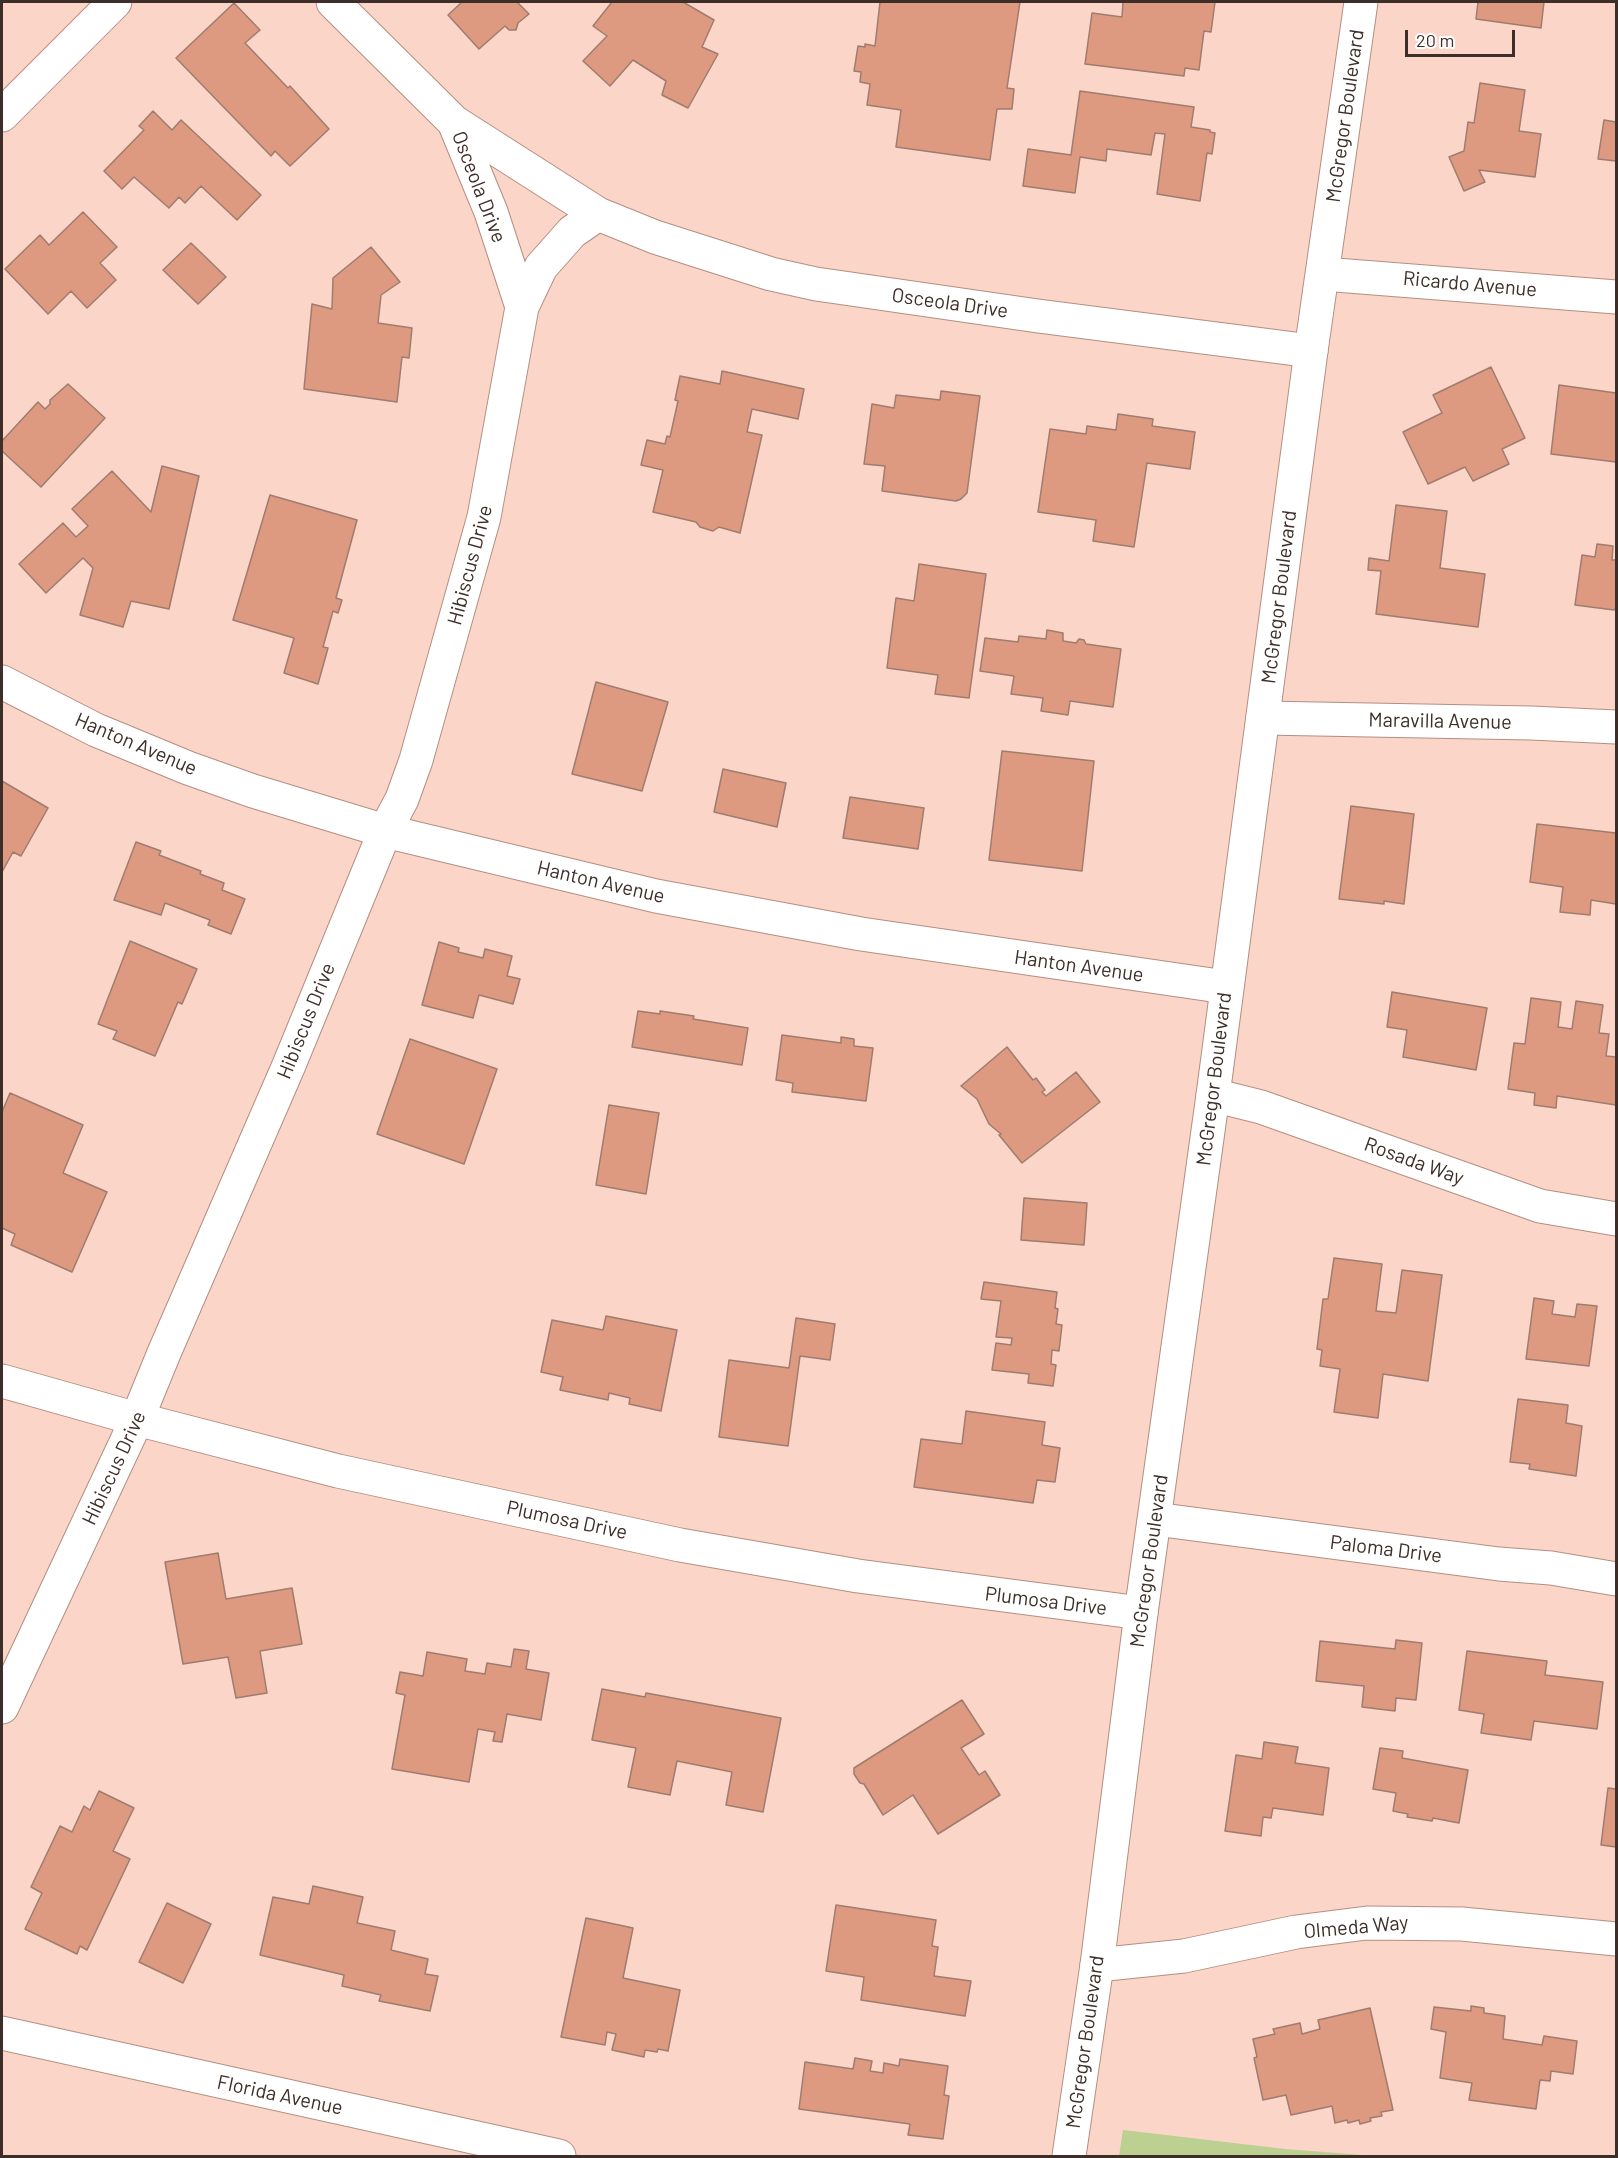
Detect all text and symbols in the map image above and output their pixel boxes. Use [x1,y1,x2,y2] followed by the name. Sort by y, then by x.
[1408,18,1518,56] scale bar
[1321,28,1369,204] street label: McGregor Boulevard
[1416,29,1454,51] text: 20 m
[447,128,511,246] street label: Osceola Drive
[1402,266,1538,302] street label: Ricardo Avenue
[890,283,1010,323] street label: Osceola Drive
[442,502,498,628] street label: Hibiscus Drive
[1256,509,1302,685] street label: McGregor Boulevard
[71,707,201,781] street label: Hanton Avenue
[1368,708,1512,734] street label: Maravilla Avenue
[535,856,667,908] street label: Hanton Avenue
[1013,945,1145,987] street label: Hanton Avenue
[272,959,340,1083] street label: Hibiscus Drive
[1191,991,1237,1167] street label: McGregor Boulevard
[1361,1132,1467,1190] street label: Rosada Way
[77,1407,151,1529] street label: Hibiscus Drive
[1125,1473,1173,1649] street label: McGregor Boulevard
[504,1495,630,1545] street label: Plumosa Drive
[1329,1530,1443,1568] street label: Paloma Drive
[984,1582,1108,1620] street label: Plumosa Drive
[1303,1910,1409,1944] street label: Olmeda Way
[1061,1954,1109,2130] street label: McGregor Boulevard
[215,2070,345,2120] street label: Florida Avenue

